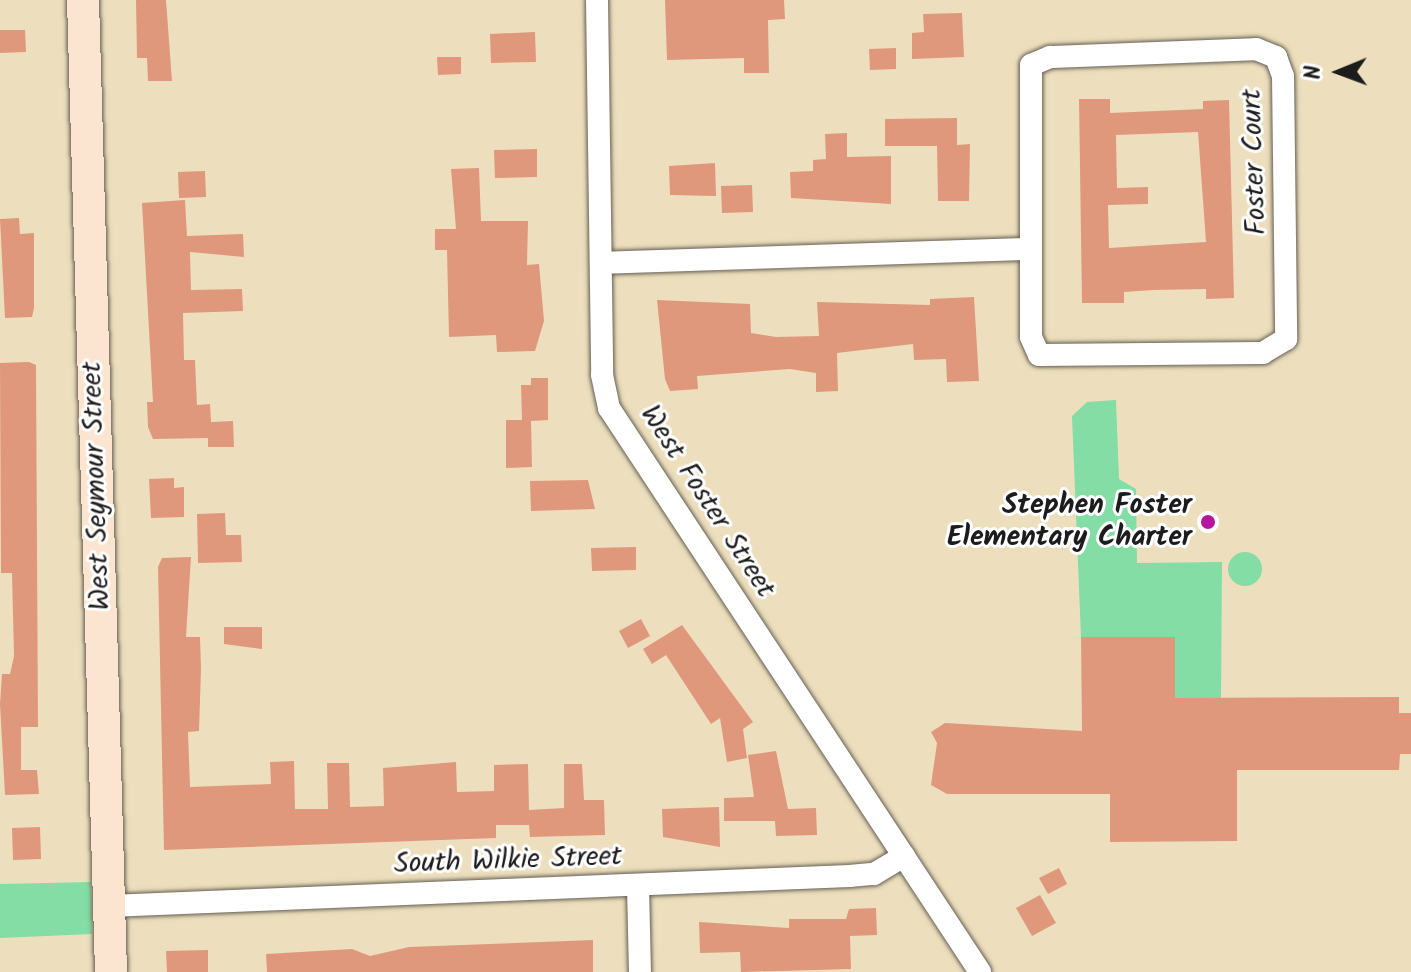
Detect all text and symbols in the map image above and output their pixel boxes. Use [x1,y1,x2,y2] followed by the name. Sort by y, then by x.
[1299,32,1379,112] north arrow
[1297,65,1332,80] text: N
[1236,88,1274,236] street label: Foster Court
[76,361,118,611] street label: West Seymour Street
[632,399,782,605] street label: West Foster Street
[947,489,1192,555] place label: Stephen Foster Elementary Charter
[1199,513,1217,531] marker: Stephen Foster Elementary Charter
[393,840,623,882] street label: South Wilkie Street

